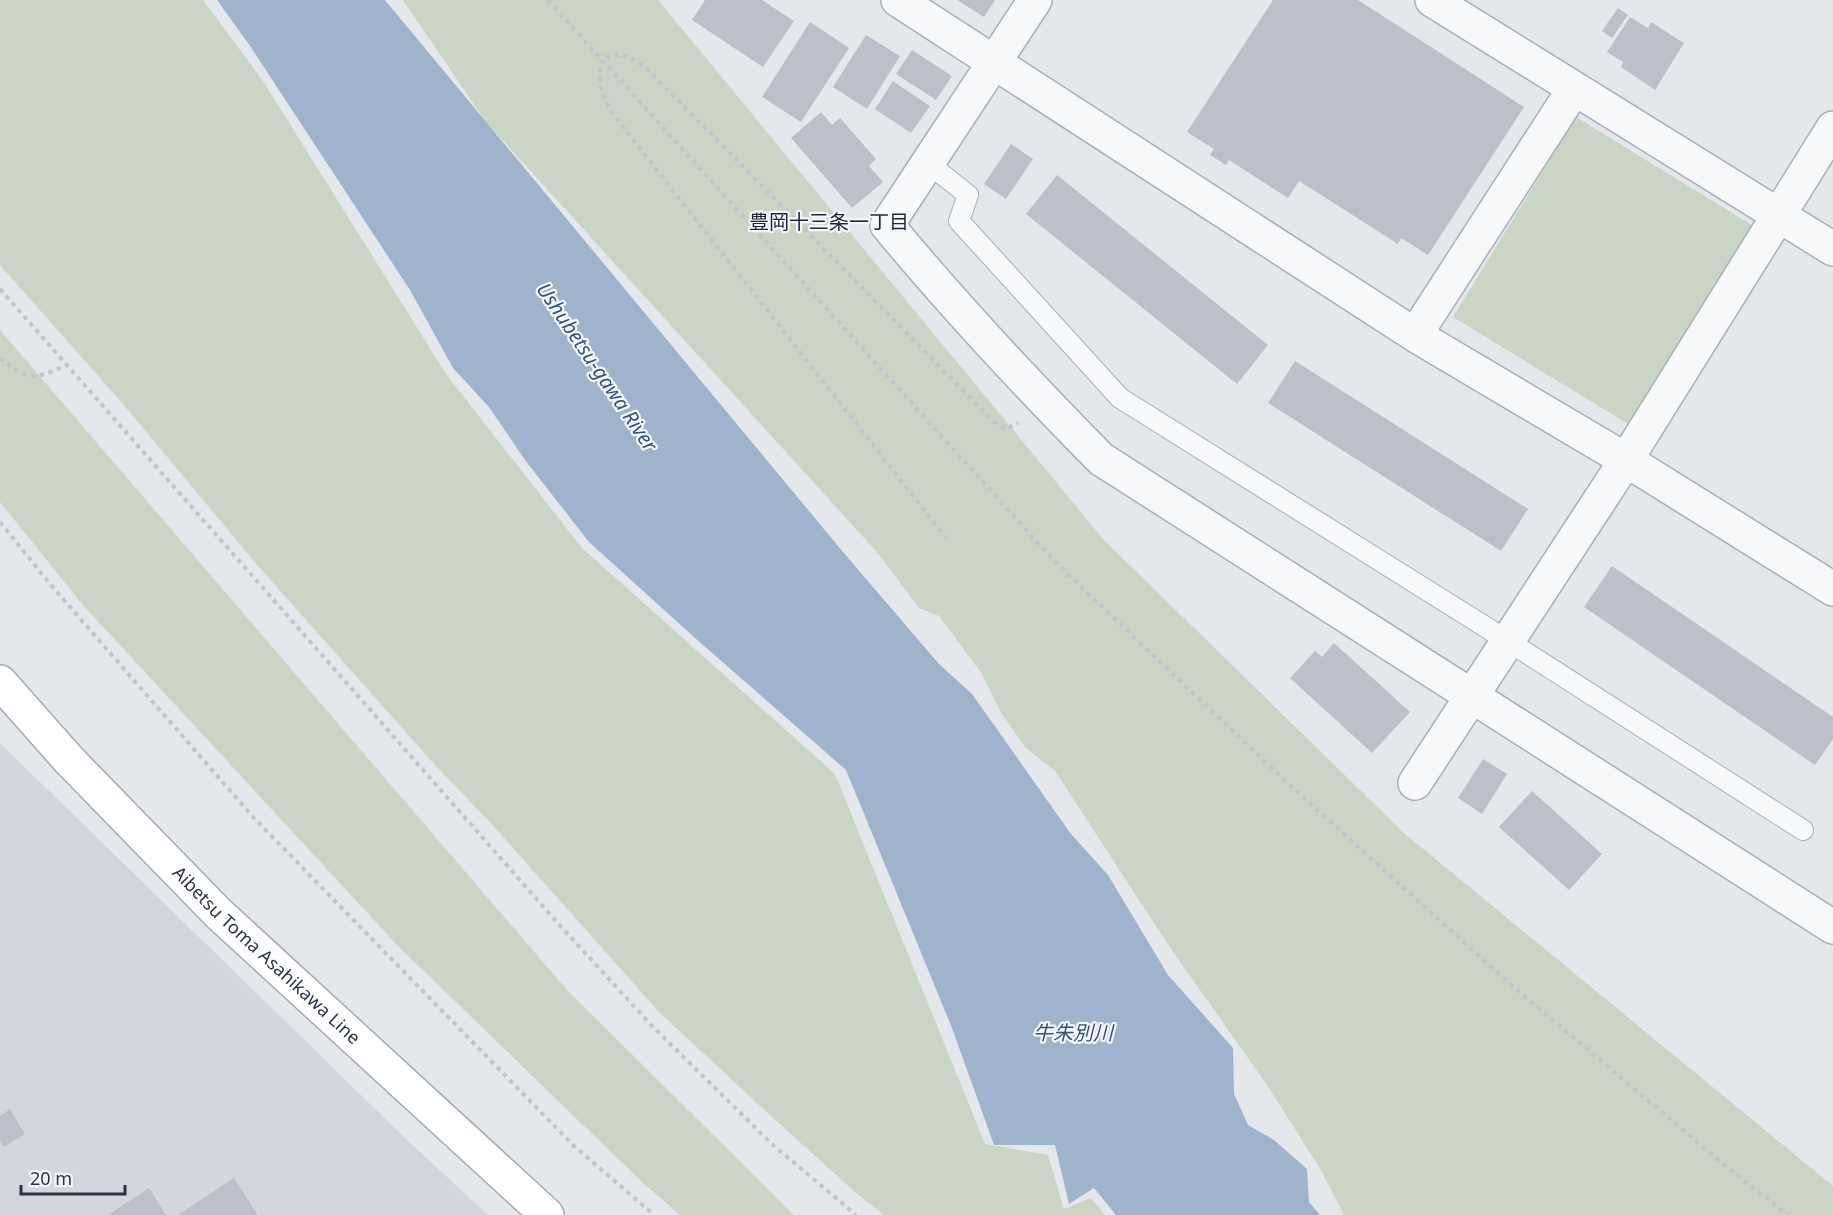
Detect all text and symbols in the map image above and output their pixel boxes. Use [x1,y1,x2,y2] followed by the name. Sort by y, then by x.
[749,208,909,235] district label: 豊岡十三条一丁目
[531,277,665,457] water label: Ushubetsu-gawa River
[168,861,366,1049] street label: Aibetsu Toma Asahikawa Line
[1033,1019,1115,1046] water label: 牛朱別川
[21,1158,124,1196] scale bar
[30,1166,72,1190] text: 20 m

